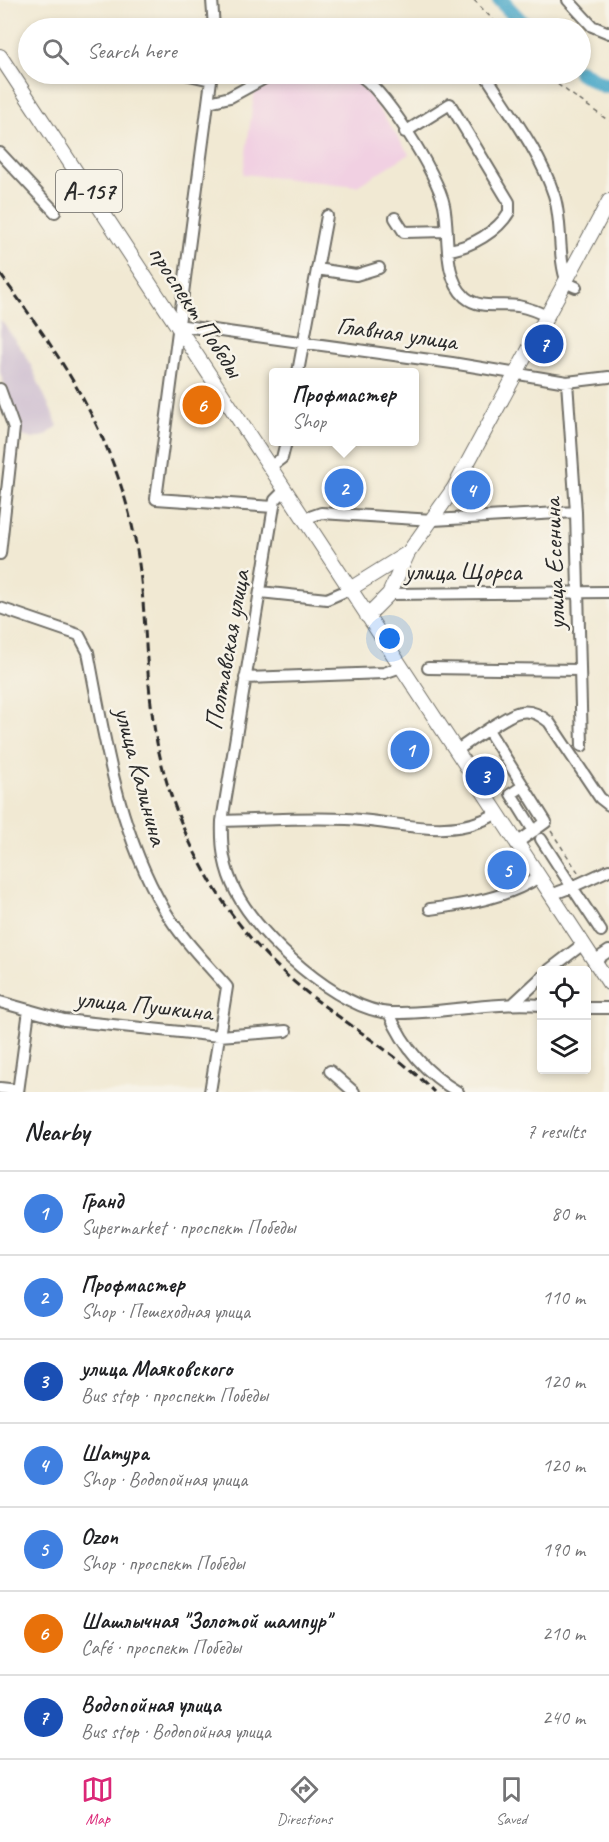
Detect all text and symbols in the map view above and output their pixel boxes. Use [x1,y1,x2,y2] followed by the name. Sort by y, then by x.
[18,18,591,84] search box
[39,35,72,68] icon: search
[87,37,177,65] text: Search here
[56,170,122,212] road number: А-157
[141,239,252,385] street label: проспект Победы
[335,308,462,358] street label: Главная улица
[524,322,564,366] pin: 7
[269,368,419,446] popup
[292,381,396,409] text: Профмастер
[182,382,222,428] pin: 6
[292,409,326,434] text: Shop
[324,466,364,510] pin: 2
[452,468,490,512] pin: 4
[535,495,573,633] street label: улица Есенина
[403,555,523,588] street label: улица Щорса
[197,566,258,732] street label: Полтавская улица
[375,624,404,653] your location
[106,701,176,850] street label: улица Калинина
[390,728,430,772] pin: 1
[466,754,504,798] pin: 3
[488,848,526,892] pin: 5
[537,966,591,1074] map controls
[537,966,591,1020] button: locate
[72,981,216,1029] street label: улица Пушкина
[537,1020,591,1074] button: layers
[24,1115,89,1148] text: Nearby
[526,1119,585,1144] text: 7 results
[81,1187,123,1215] text: Гранд
[39,1201,48,1226] text: 1
[551,1201,585,1226] text: 80 m
[81,1215,296,1240] text: Supermarket · проспект Победы
[81,1271,185,1299] text: Профмастер
[39,1285,48,1310] text: 2
[542,1285,585,1310] text: 110 m
[81,1299,250,1324] text: Shop · Пешеходная улица
[81,1355,232,1383] text: улица Маяковского
[39,1369,48,1394] text: 3
[542,1369,585,1394] text: 120 m
[81,1383,268,1408] text: Bus stop · проспект Победы
[81,1439,149,1467] text: Шатура
[39,1453,48,1478] text: 4
[542,1453,585,1478] text: 120 m
[81,1467,247,1492] text: Shop · Водопойная улица
[81,1523,118,1551] text: Ozon
[39,1537,48,1562] text: 5
[542,1537,585,1562] text: 190 m
[81,1551,245,1576] text: Shop · проспект Победы
[81,1607,331,1635] text: Шашлычная "Золотой шампур"
[39,1621,48,1646] text: 6
[542,1621,585,1646] text: 210 m
[81,1635,241,1660] text: Café · проспект Победы
[81,1691,221,1719] text: Водопойная улица
[39,1705,48,1730] text: 7
[542,1705,585,1730] text: 240 m
[81,1719,271,1744] text: Bus stop · Водопойная улица
[81,1773,114,1829] tab: Map
[277,1773,332,1829] tab: Directions
[495,1773,528,1829] tab: Saved

